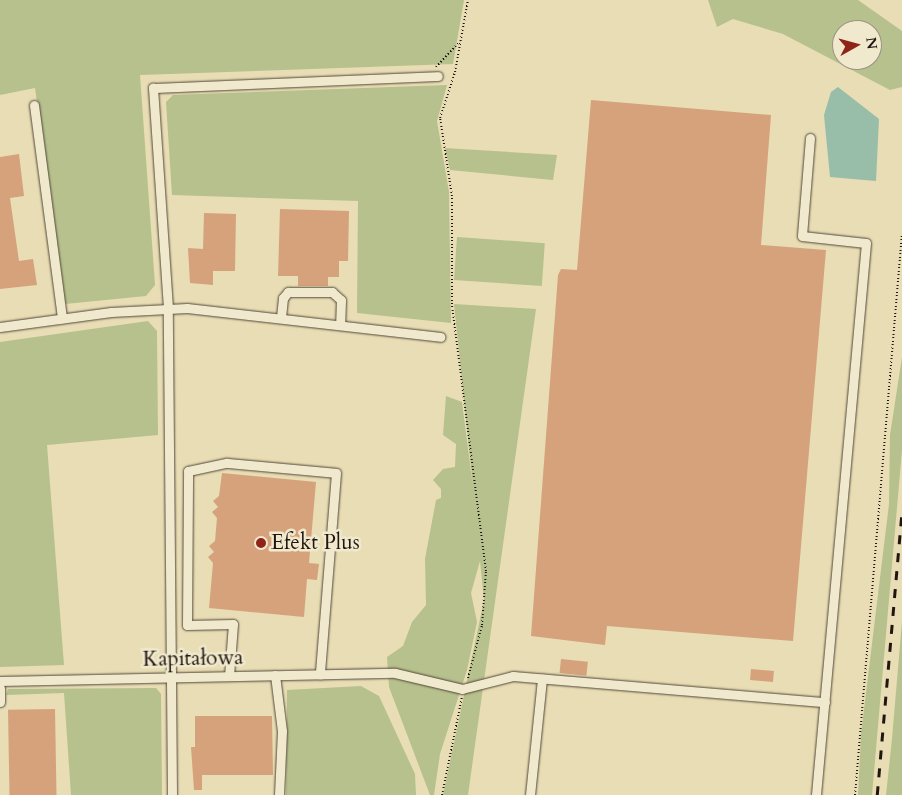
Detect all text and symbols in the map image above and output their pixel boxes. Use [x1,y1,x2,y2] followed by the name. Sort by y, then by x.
[832,20,882,70] north arrow
[861,36,882,50] text: N
[271,530,360,556] place label: Efekt Plus
[255,537,267,549] marker: Efekt Plus
[142,646,244,672] street label: Kapitałowa

